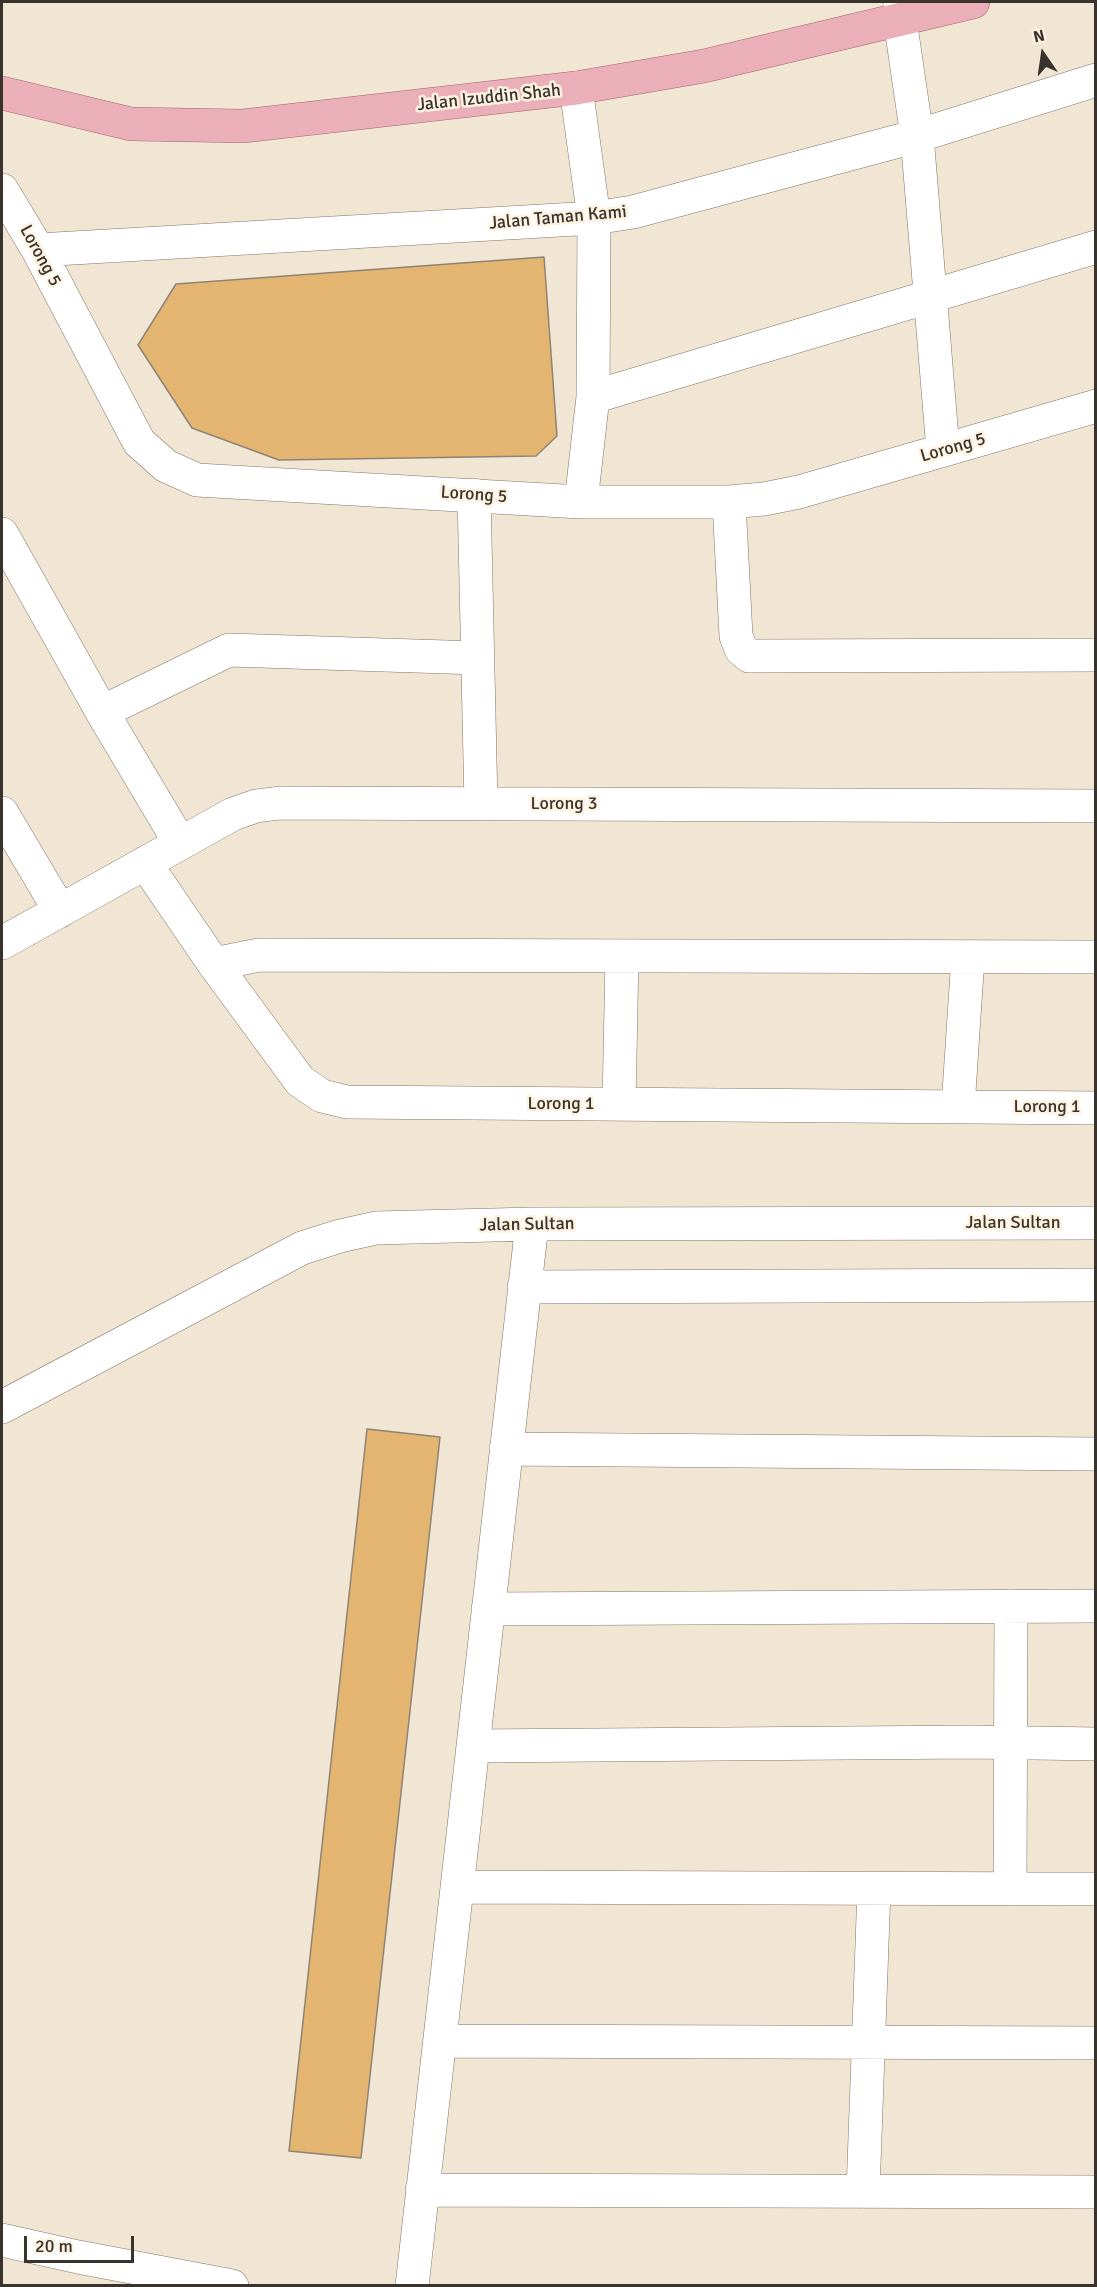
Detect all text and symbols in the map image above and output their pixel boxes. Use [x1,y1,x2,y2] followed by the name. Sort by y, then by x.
[1013,24,1073,84] north arrow
[1031,25,1047,47] text: N
[416,80,562,116] street label: Jalan Izuddin Shah
[488,201,628,235] street label: Jalan Taman Kami
[14,221,66,291] street label: Lorong 5
[918,428,988,468] street label: Lorong 5
[440,482,508,508] street label: Lorong 5
[531,793,597,815] street label: Lorong 3
[528,1093,594,1115] street label: Lorong 1
[1014,1096,1080,1118] street label: Lorong 1
[965,1212,1061,1234] street label: Jalan Sultan
[479,1213,575,1237] street label: Jalan Sultan
[27,2224,136,2262] scale bar
[35,2235,73,2257] text: 20 m

